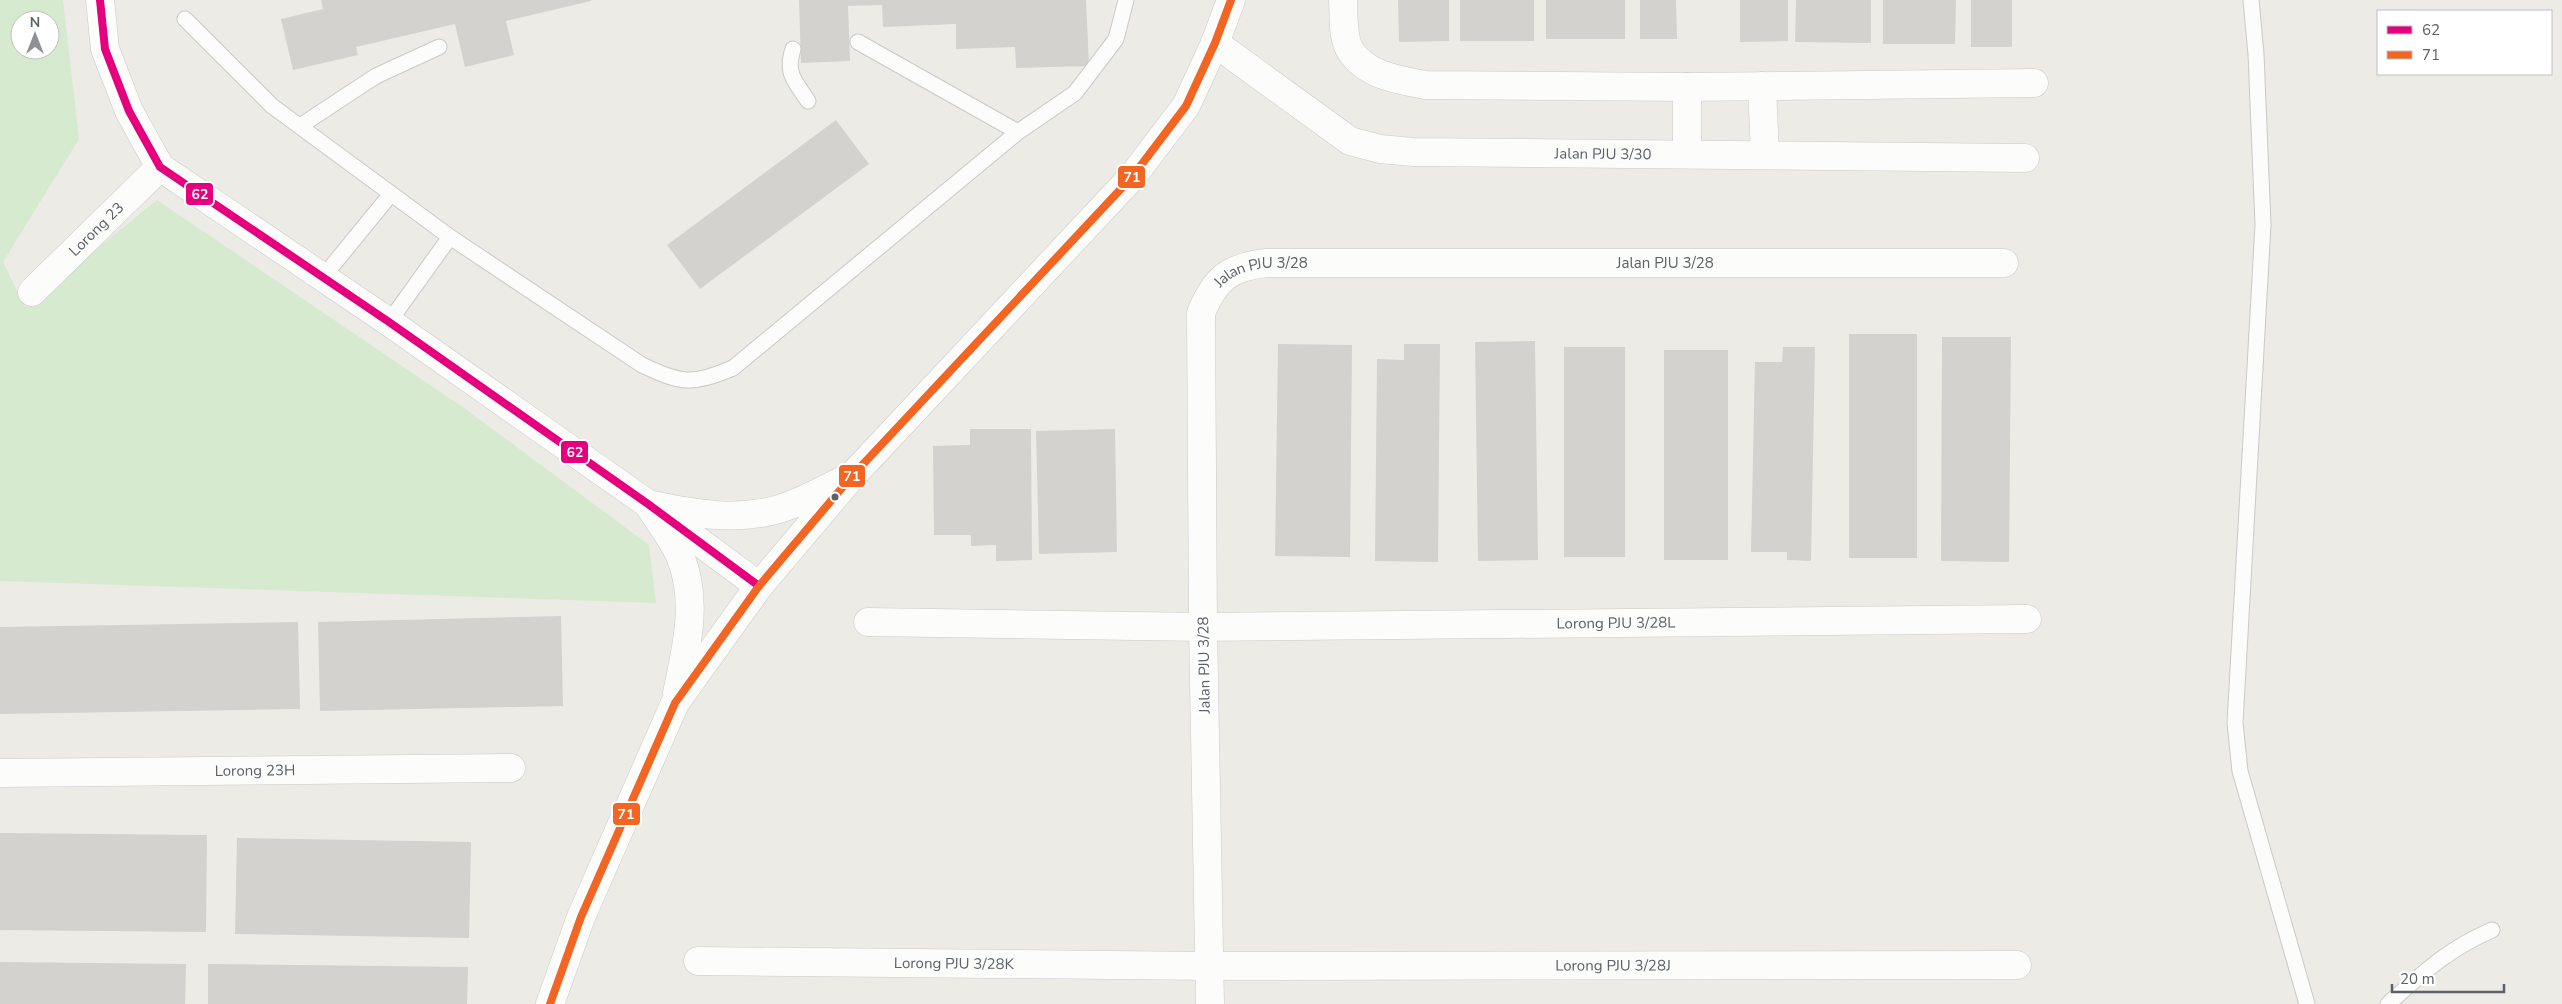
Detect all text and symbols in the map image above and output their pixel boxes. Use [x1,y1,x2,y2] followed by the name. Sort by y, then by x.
[10,10,60,60] north arrow
[2377,10,2552,75] legend
[30,13,40,32] text: N
[2422,20,2440,40] text: 62
[2422,45,2440,65] text: 71
[1553,143,1652,164] street label: Jalan PJU 3/30
[1117,165,1146,189] line badge: 71
[1124,168,1140,187] text: 71
[185,182,214,206] line badge: 62
[192,185,208,204] text: 62
[65,198,128,260] street label: Lorong 23
[1209,253,1308,292] street label: Jalan PJU 3/28
[1616,253,1714,273] street label: Jalan PJU 3/28
[560,440,589,464] line badge: 62
[567,443,583,462] text: 62
[838,464,866,488] line badge: 71
[844,467,860,486] text: 71
[830,492,840,502] unlabelled marker
[1556,612,1675,634] street label: Lorong PJU 3/28L
[1193,616,1215,715] street label: Jalan PJU 3/28
[215,760,295,781] street label: Lorong 23H
[612,802,641,826] line badge: 71
[618,805,634,824] text: 71
[894,953,1015,974] street label: Lorong PJU 3/28K
[1555,955,1671,976] street label: Lorong PJU 3/28J
[2392,962,2504,994] scale bar
[2400,969,2435,989] text: 20 m

